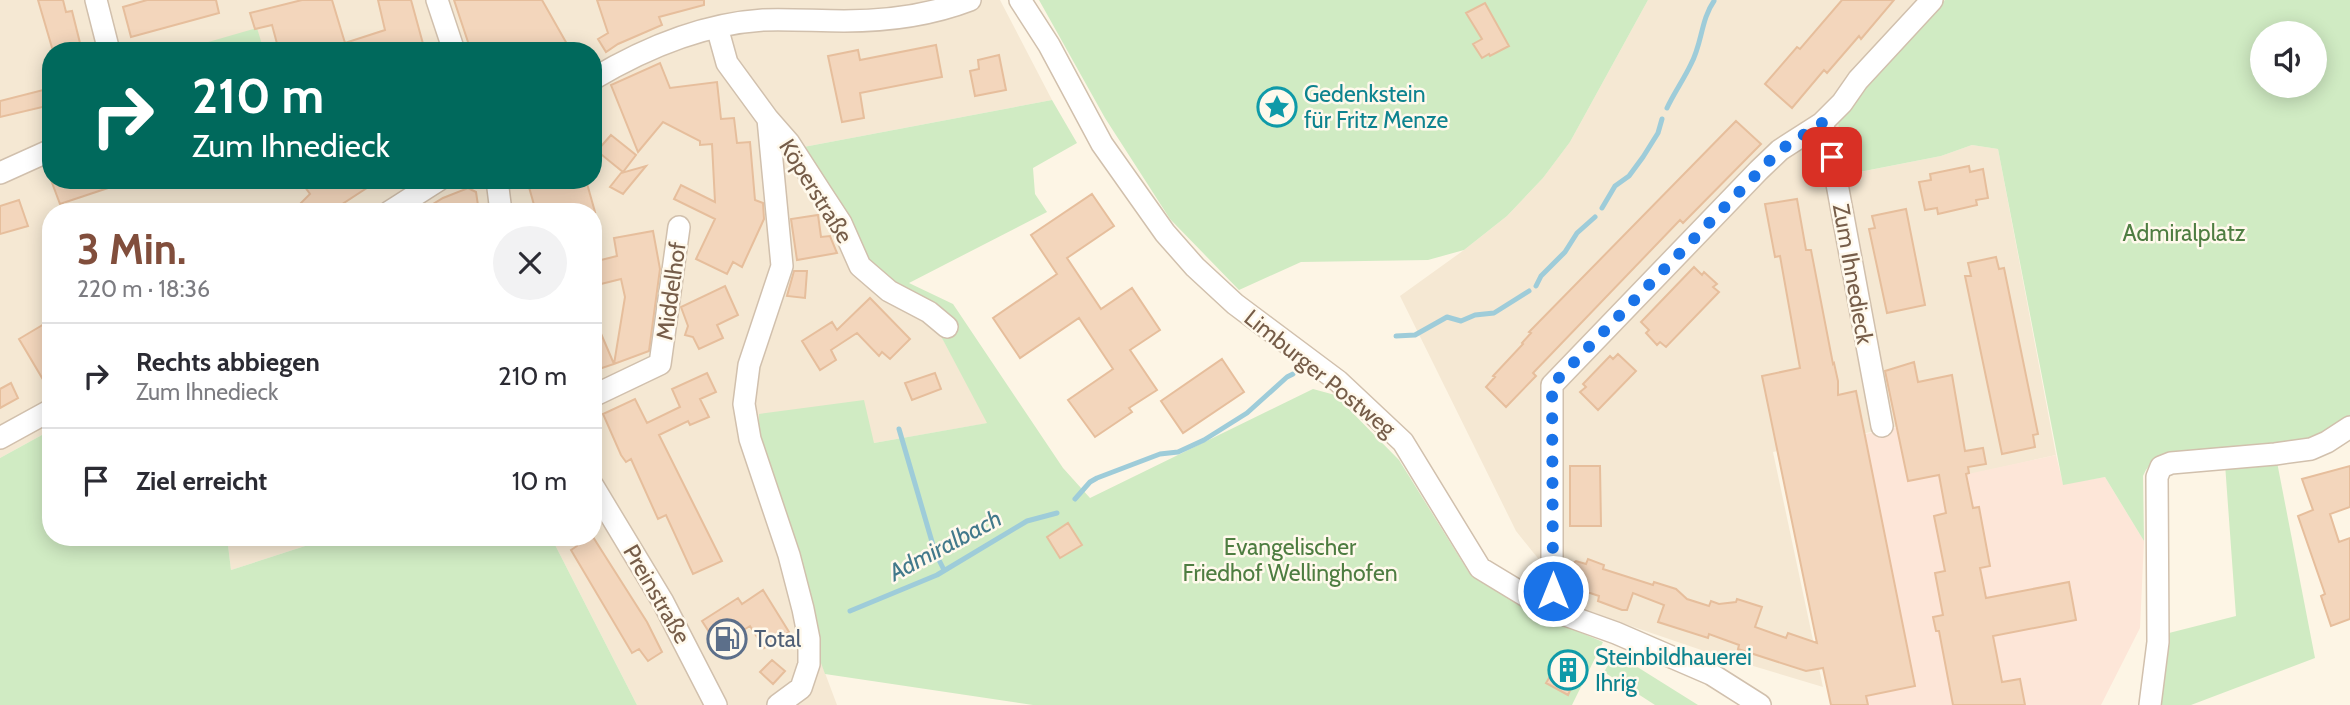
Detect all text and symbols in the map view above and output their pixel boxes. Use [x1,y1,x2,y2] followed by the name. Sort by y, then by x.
[2250,21,2327,98] map controls
[2250,21,2327,98] button: sound
[192,66,324,125] text: 210 m
[77,70,168,161] icon: right
[1304,80,1449,134] place label: Gedenkstein für Fritz Menze
[1256,86,1298,128] place icon: Gedenkstein für Fritz Menze
[192,126,390,165] text: Zum Ihnedieck
[1802,127,1862,187] pin
[773,134,859,248] street label: Köperstraße
[1813,138,1851,176] icon: arrive
[1827,202,1879,347] street label: Zum Ihnedieck
[2123,219,2246,247] park label: Admiralplatz
[77,223,186,275] text: 3 Min.
[493,226,567,300] button: close
[650,240,692,342] street label: Middelhof
[77,275,210,303] text: 220 m · 18:36
[1239,303,1402,443] street label: Limburger Postweg
[136,346,320,378] text: Rechts abbiegen
[77,357,115,395] icon: right
[498,360,567,392] text: 210 m
[136,378,278,406] text: Zum Ihnedieck
[77,462,115,500] icon: arrive
[136,465,267,497] text: Ziel erreicht
[512,465,567,497] text: 10 m
[883,503,1006,587] water label: Admiralbach
[1182,533,1398,587] park label: Evangelischer Friedhof Wellinghofen
[617,539,697,649] street label: Preinstraße
[1516,554,1590,628] position arrow
[706,618,748,660] fuel station icon: Total
[754,625,802,653] place label: Total
[1595,643,1752,697] place label: Steinbildhauerei Ihrig
[1547,649,1589,691] building icon: Steinbildhauerei Ihrig

